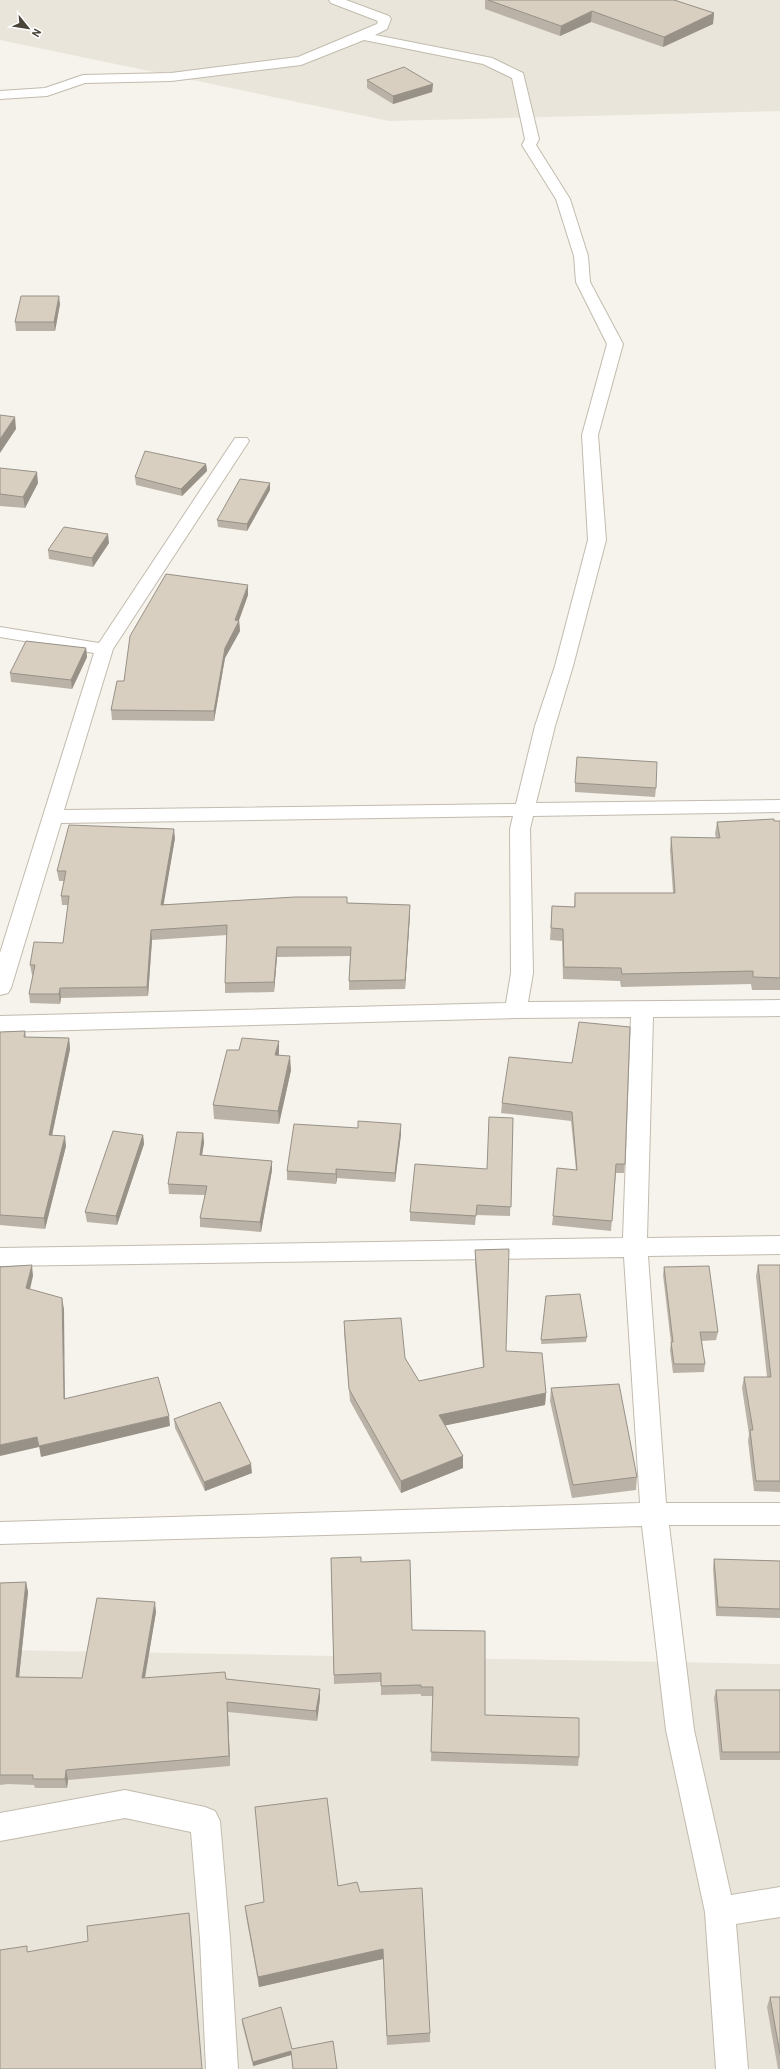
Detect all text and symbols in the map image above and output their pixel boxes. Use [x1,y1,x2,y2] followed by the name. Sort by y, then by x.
[8,8,48,48] north arrow
[30,27,45,40] text: N

